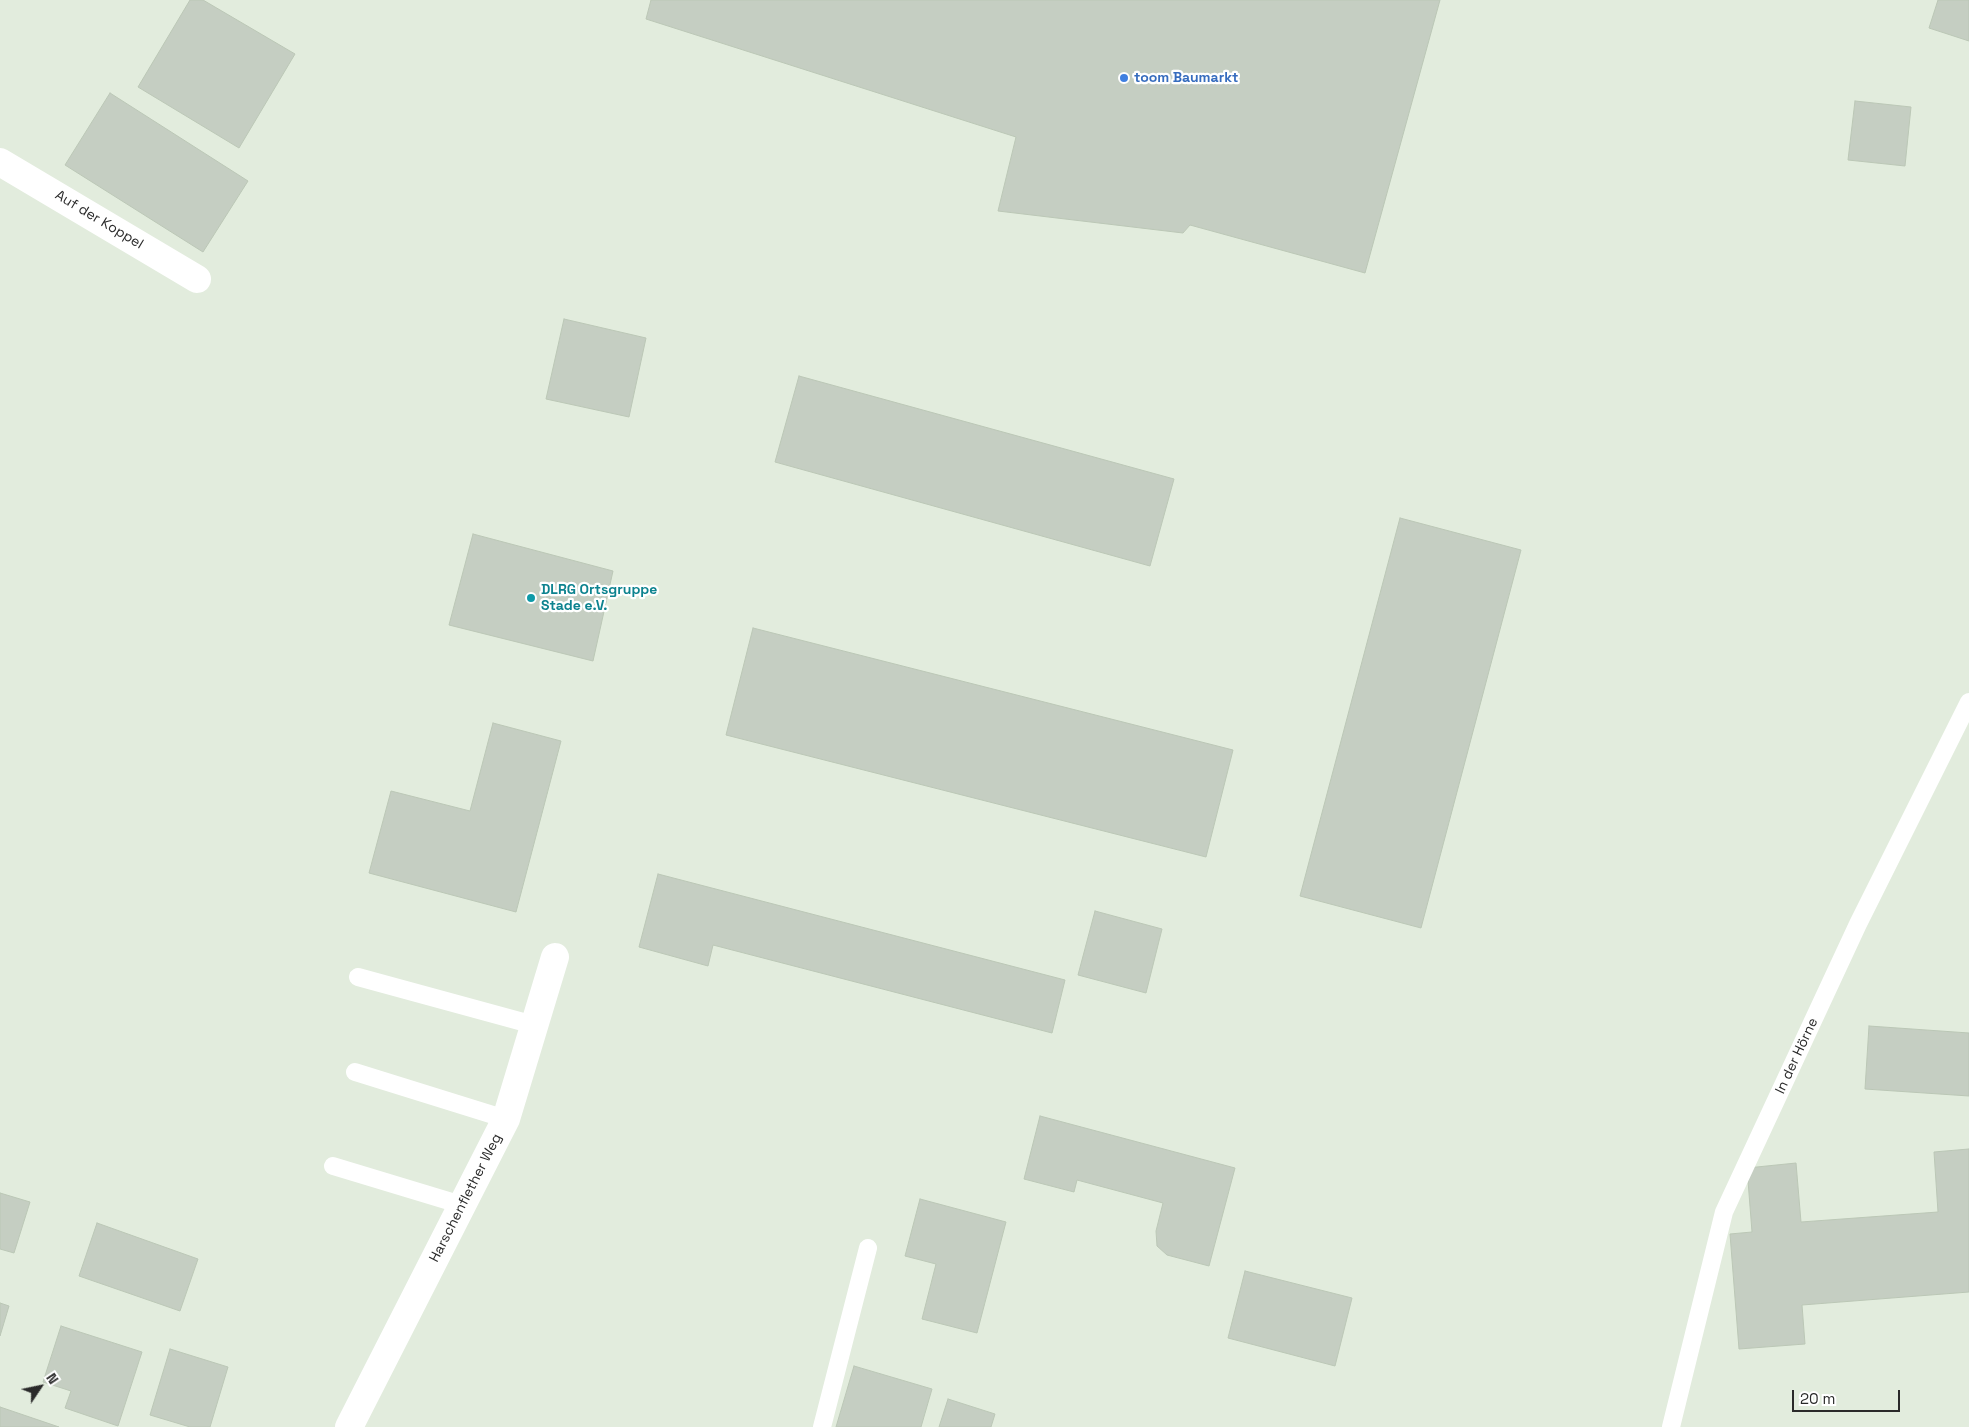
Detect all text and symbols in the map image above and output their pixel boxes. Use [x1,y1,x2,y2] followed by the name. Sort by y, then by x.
[1134,70,1238,86] place label: toom Baumarkt
[1118,72,1130,84] marker: toom Baumarkt
[52,187,146,253] street label: Auf der Koppel
[541,582,657,614] place label: DLRG Ortsgruppe Stade e.V.
[525,592,537,604] marker: DLRG Ortsgruppe Stade e.V.
[1772,1015,1822,1097] street label: In der Hörne
[426,1131,506,1265] street label: Harschenflether Weg
[15,1362,65,1412] north arrow
[42,1370,63,1388] text: N
[1794,1380,1902,1412] scale bar
[1800,1389,1835,1408] text: 20 m

